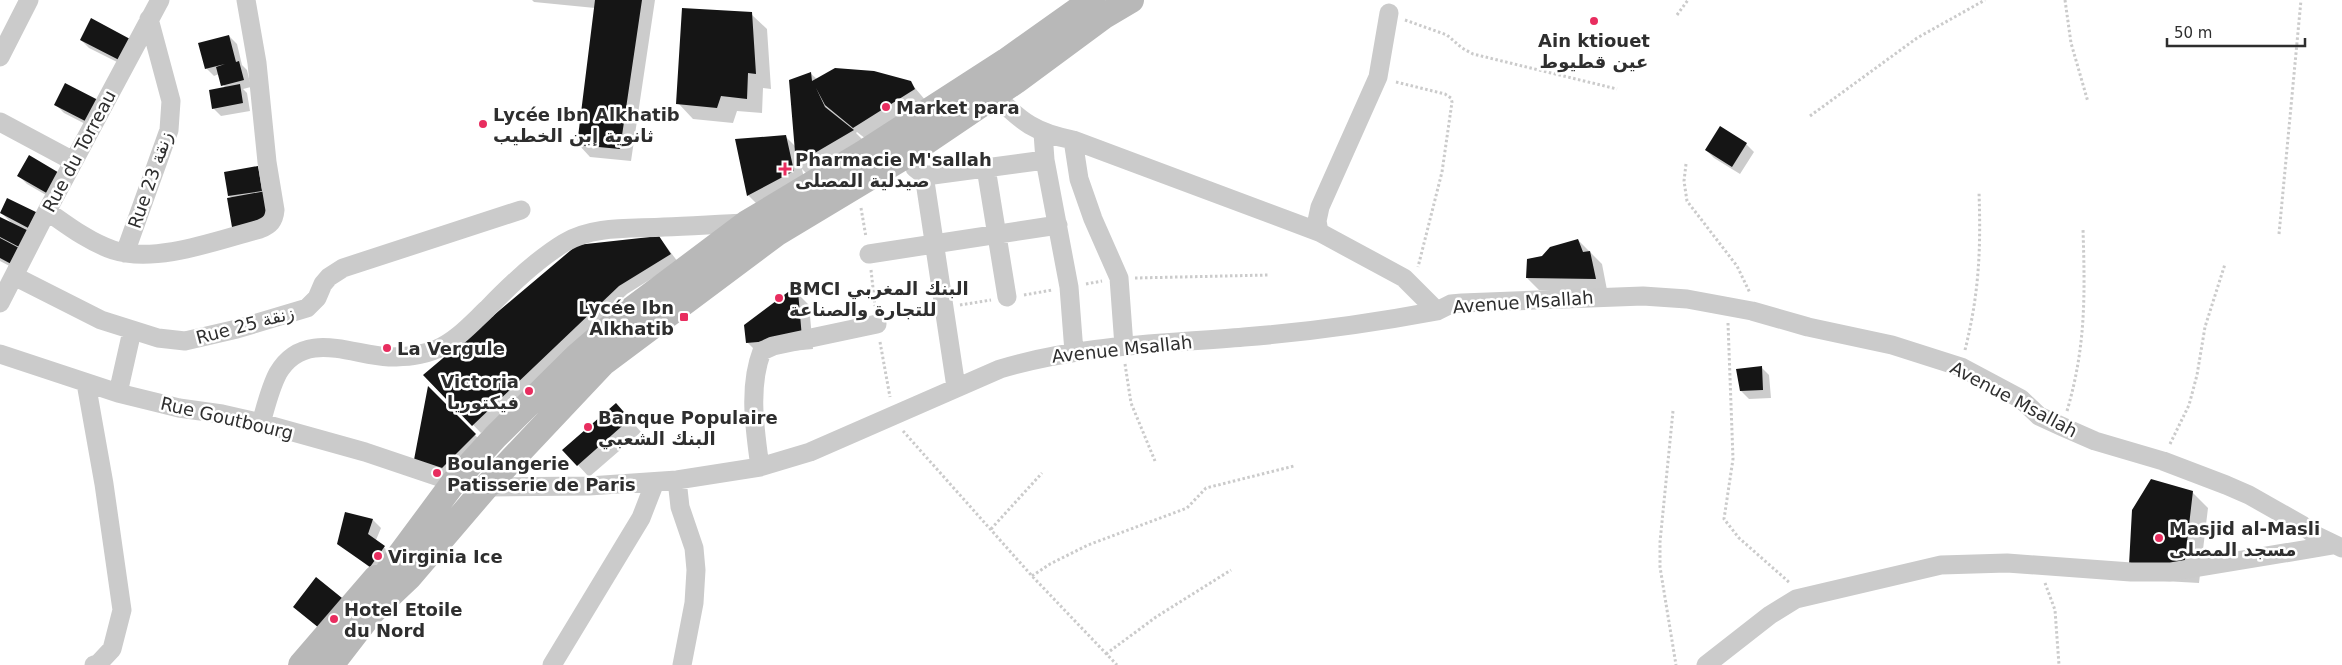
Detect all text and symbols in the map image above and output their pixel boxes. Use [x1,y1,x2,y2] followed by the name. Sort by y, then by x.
[1588,15,1600,27] marker: Ain ktiouet عين قطيوط
[2167,15,2304,47] scale bar
[2174,24,2212,42] text: 50 m
[1538,30,1650,73] place label: Ain ktiouet عين قطيوط
[38,86,120,216] street label: Rue du Torreau
[896,97,1020,118] place label: Market para
[880,101,892,113] marker: Market para
[493,104,680,147] place label: Lycée Ibn Alkhatib ثانوية إبن الخطيب
[477,118,489,130] marker: Lycée Ibn Alkhatib ثانوية إبن الخطيب
[124,129,176,231] street label: Rue 23 زنقة
[795,149,992,191] place label: Pharmacie M'sallah صيدلية المصلى
[779,163,791,175] marker: Pharmacie M'sallah صيدلية المصلى
[789,278,969,321] place label: BMCI البنك المغربي للتجارة والصناعة
[1452,287,1594,317] street label: Avenue Msallah
[773,292,785,304] marker: BMCI البنك المغربي للتجارة والصناعة
[578,297,674,339] place label: Lycée Ibn Alkhatib
[194,302,296,348] street label: Rue 25 زنقة
[678,311,690,323] marker: Lycée Ibn Alkhatib
[1051,331,1193,367] street label: Avenue Msallah
[397,338,505,359] place label: La Vergule
[381,342,393,354] marker: La Vergule
[1947,357,2081,441] street label: Avenue Msallah
[440,371,519,414] place label: Victoria فيكتوريا
[523,385,535,397] marker: Victoria فيكتوريا
[159,393,295,443] street label: Rue Goutbourg
[598,407,778,450] place label: Banque Populaire البنك الشعبي
[582,421,594,433] marker: Banque Populaire البنك الشعبي
[447,453,636,495] place label: Boulangerie Patisserie de Paris
[431,467,443,479] marker: Boulangerie Patisserie de Paris
[2169,518,2320,560] place label: Masjid al-Masli مسجد المصلى
[2153,532,2165,544] marker: Masjid al-Masli مسجد المصلى
[388,546,503,567] place label: Virginia Ice
[372,550,384,562] marker: Virginia Ice
[344,599,463,641] place label: Hotel Etoile du Nord
[328,613,340,625] marker: Hotel Etoile du Nord

